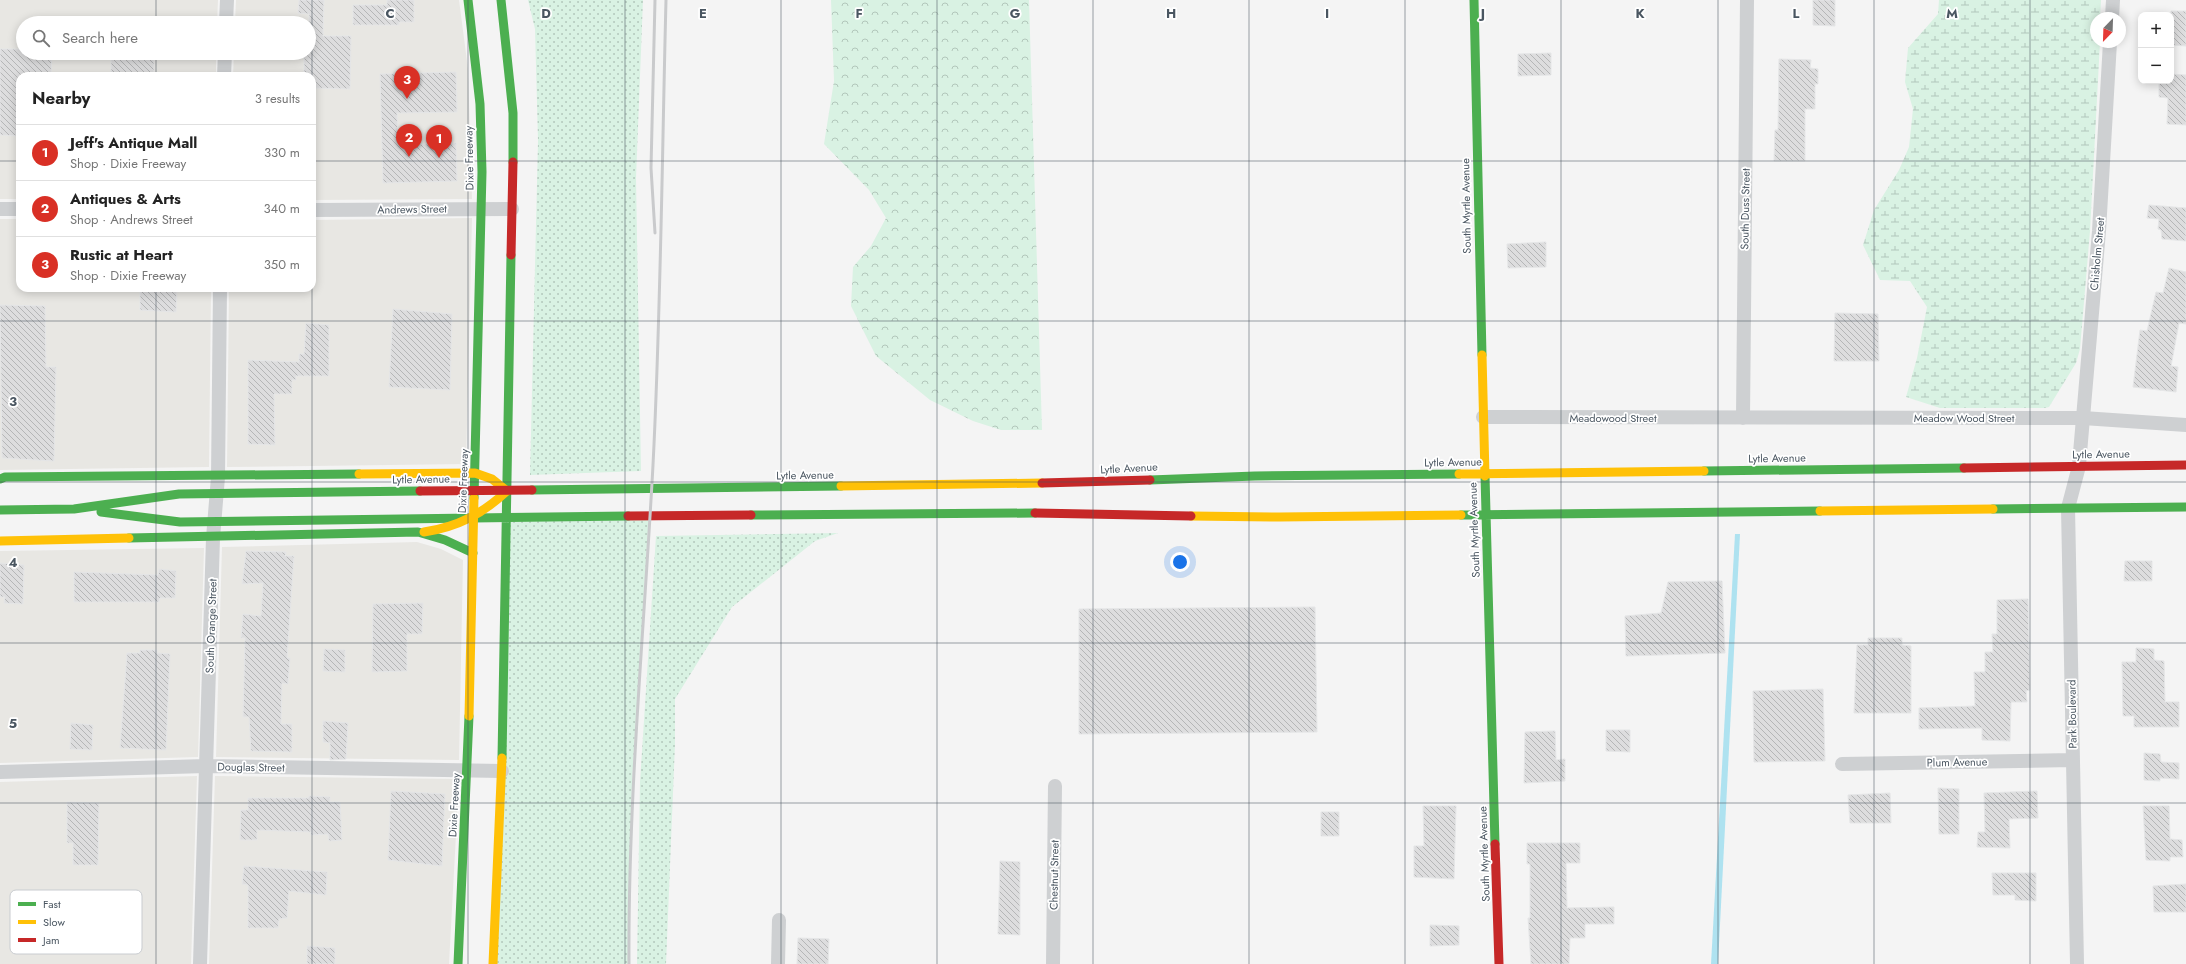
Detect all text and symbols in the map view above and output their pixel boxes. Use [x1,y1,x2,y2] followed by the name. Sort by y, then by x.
[385,4,395,23] text: C
[541,4,551,23] text: D
[699,4,707,23] text: E
[855,4,863,23] text: F
[1010,4,1021,23] text: G
[1166,4,1176,23] text: H
[1325,4,1329,23] text: I
[1478,4,1485,23] text: J
[1635,4,1645,23] text: K
[1793,4,1800,23] text: L
[1946,4,1958,23] text: M
[2090,12,2126,48] north arrow
[2138,12,2174,84] map controls
[2138,12,2174,48] button: +
[16,16,316,60] search box
[30,27,52,49] icon: search
[62,27,138,49] text: Search here
[2138,48,2174,84] button: −
[394,66,420,99] pin: 3
[32,86,90,110] text: Nearby
[255,89,300,108] text: 3 results
[396,124,422,157] pin: 2
[426,125,452,158] pin: 1
[460,126,478,190] street label: Dixie Freeway
[70,132,197,154] text: Jeff's Antique Mall
[42,143,48,162] text: 1
[264,143,300,162] text: 330 m
[70,154,186,173] text: Shop · Dixie Freeway
[1457,158,1475,254] street label: South Myrtle Avenue
[1736,168,1754,250] street label: South Duss Street
[70,188,181,210] text: Antiques & Arts
[41,199,49,218] text: 2
[263,199,300,218] text: 340 m
[377,200,447,218] street label: Andrews Street
[70,210,193,229] text: Shop · Andrews Street
[2086,217,2108,291] street label: Chisholm Street
[70,244,173,266] text: Rustic at Heart
[41,255,49,274] text: 3
[264,255,300,274] text: 350 m
[70,266,186,285] text: Shop · Dixie Freeway
[9,392,17,411] text: 3
[1569,410,1657,426] street label: Meadowood Street
[1914,410,2015,426] street label: Meadow Wood Street
[2072,445,2130,463] street label: Lytle Avenue
[454,448,472,513] street label: Dixie Freeway
[1748,449,1806,467] street label: Lytle Avenue
[1424,453,1482,471] street label: Lytle Avenue
[1100,458,1159,477] street label: Lytle Avenue
[776,466,834,484] street label: Lytle Avenue
[392,470,450,488] street label: Lytle Avenue
[1464,482,1484,578] street label: South Myrtle Avenue
[1170,552,1190,572] your location
[8,553,18,572] text: 4
[201,578,221,674] street label: South Orange Street
[2063,679,2081,749] street label: Park Boulevard
[9,714,17,733] text: 5
[1927,753,1988,771] street label: Plum Avenue
[217,758,285,776] street label: Douglas Street
[444,772,464,838] street label: Dixie Freeway
[1474,806,1494,902] street label: South Myrtle Avenue
[1045,840,1063,910] street label: Chestnut Street
[10,890,142,954] legend
[43,896,61,912] text: Fast
[43,914,65,930] text: Slow
[41,932,60,948] text: Jam

